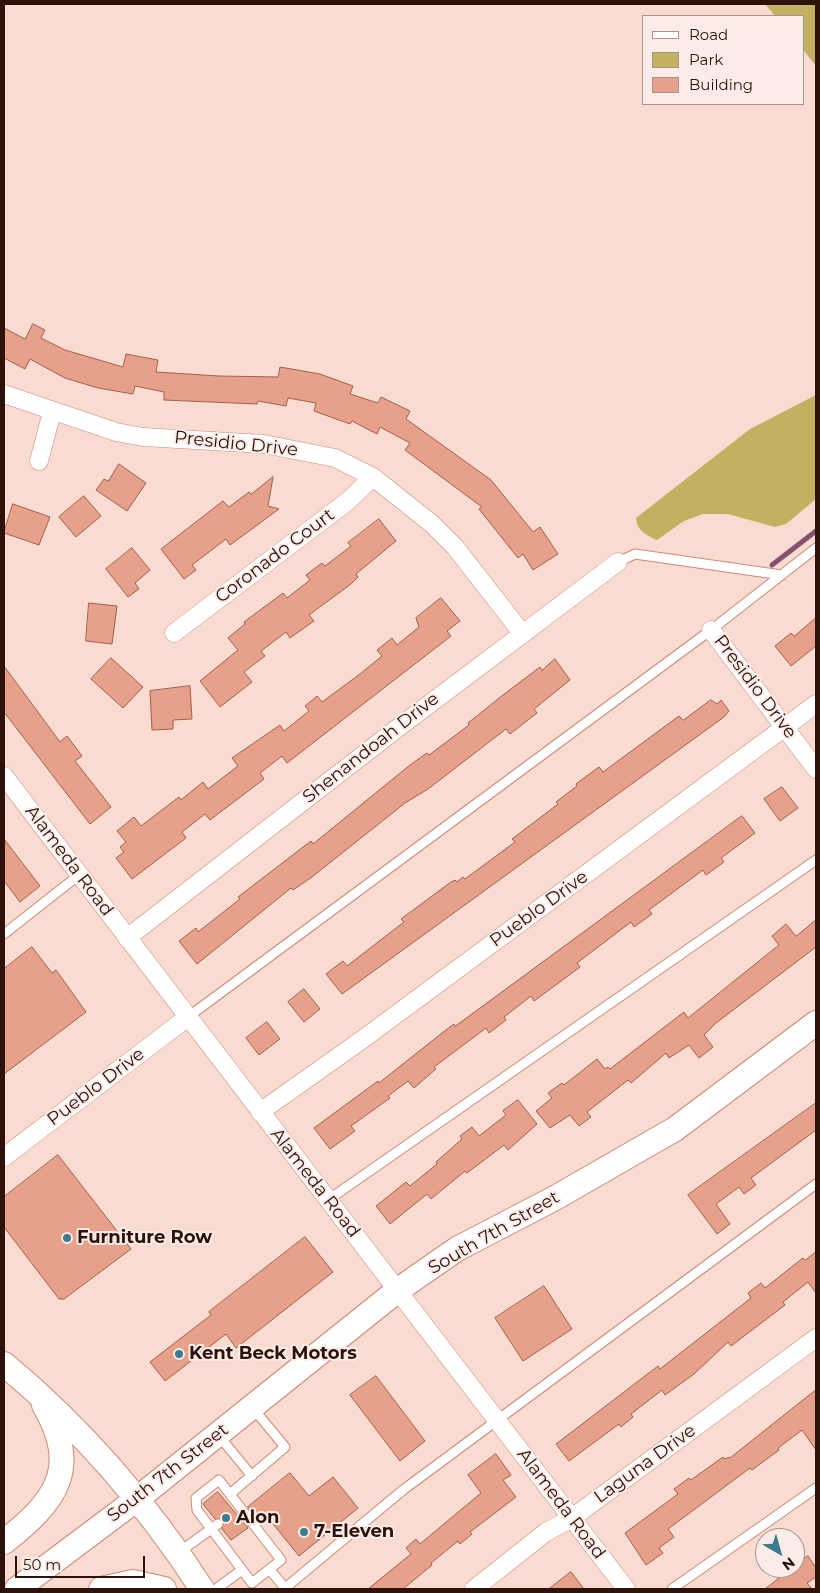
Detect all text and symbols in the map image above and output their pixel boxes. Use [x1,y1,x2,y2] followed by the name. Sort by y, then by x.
[642,15,805,105] legend
[689,25,728,44] text: Road
[689,50,723,69] text: Park
[689,75,753,94] text: Building
[173,427,299,461] street label: Presidio Drive
[211,504,339,608] street label: Coronado Court
[709,631,801,743] street label: Presidio Drive
[298,688,444,808] street label: Shenandoah Drive
[20,801,118,921] street label: Alameda Road
[486,866,592,952] street label: Pueblo Drive
[43,1043,149,1131] street label: Pueblo Drive
[266,1124,364,1242] street label: Alameda Road
[425,1187,563,1279] street label: South 7th Street
[77,1227,212,1249] place label: Furniture Row
[61,1232,73,1244] marker: Furniture Row
[189,1343,357,1365] place label: Kent Beck Motors
[173,1348,185,1360] marker: Kent Beck Motors
[103,1419,233,1527] street label: South 7th Street
[590,1420,700,1508] street label: Laguna Drive
[512,1444,610,1564] street label: Alameda Road
[236,1507,279,1529] place label: Alon
[220,1512,232,1524] marker: Alon
[314,1521,394,1543] place label: 7-Eleven
[298,1526,310,1538] marker: 7-Eleven
[755,1528,805,1578] north arrow
[18,1546,148,1578] scale bar
[779,1553,799,1575] text: N
[23,1555,61,1574] text: 50 m

